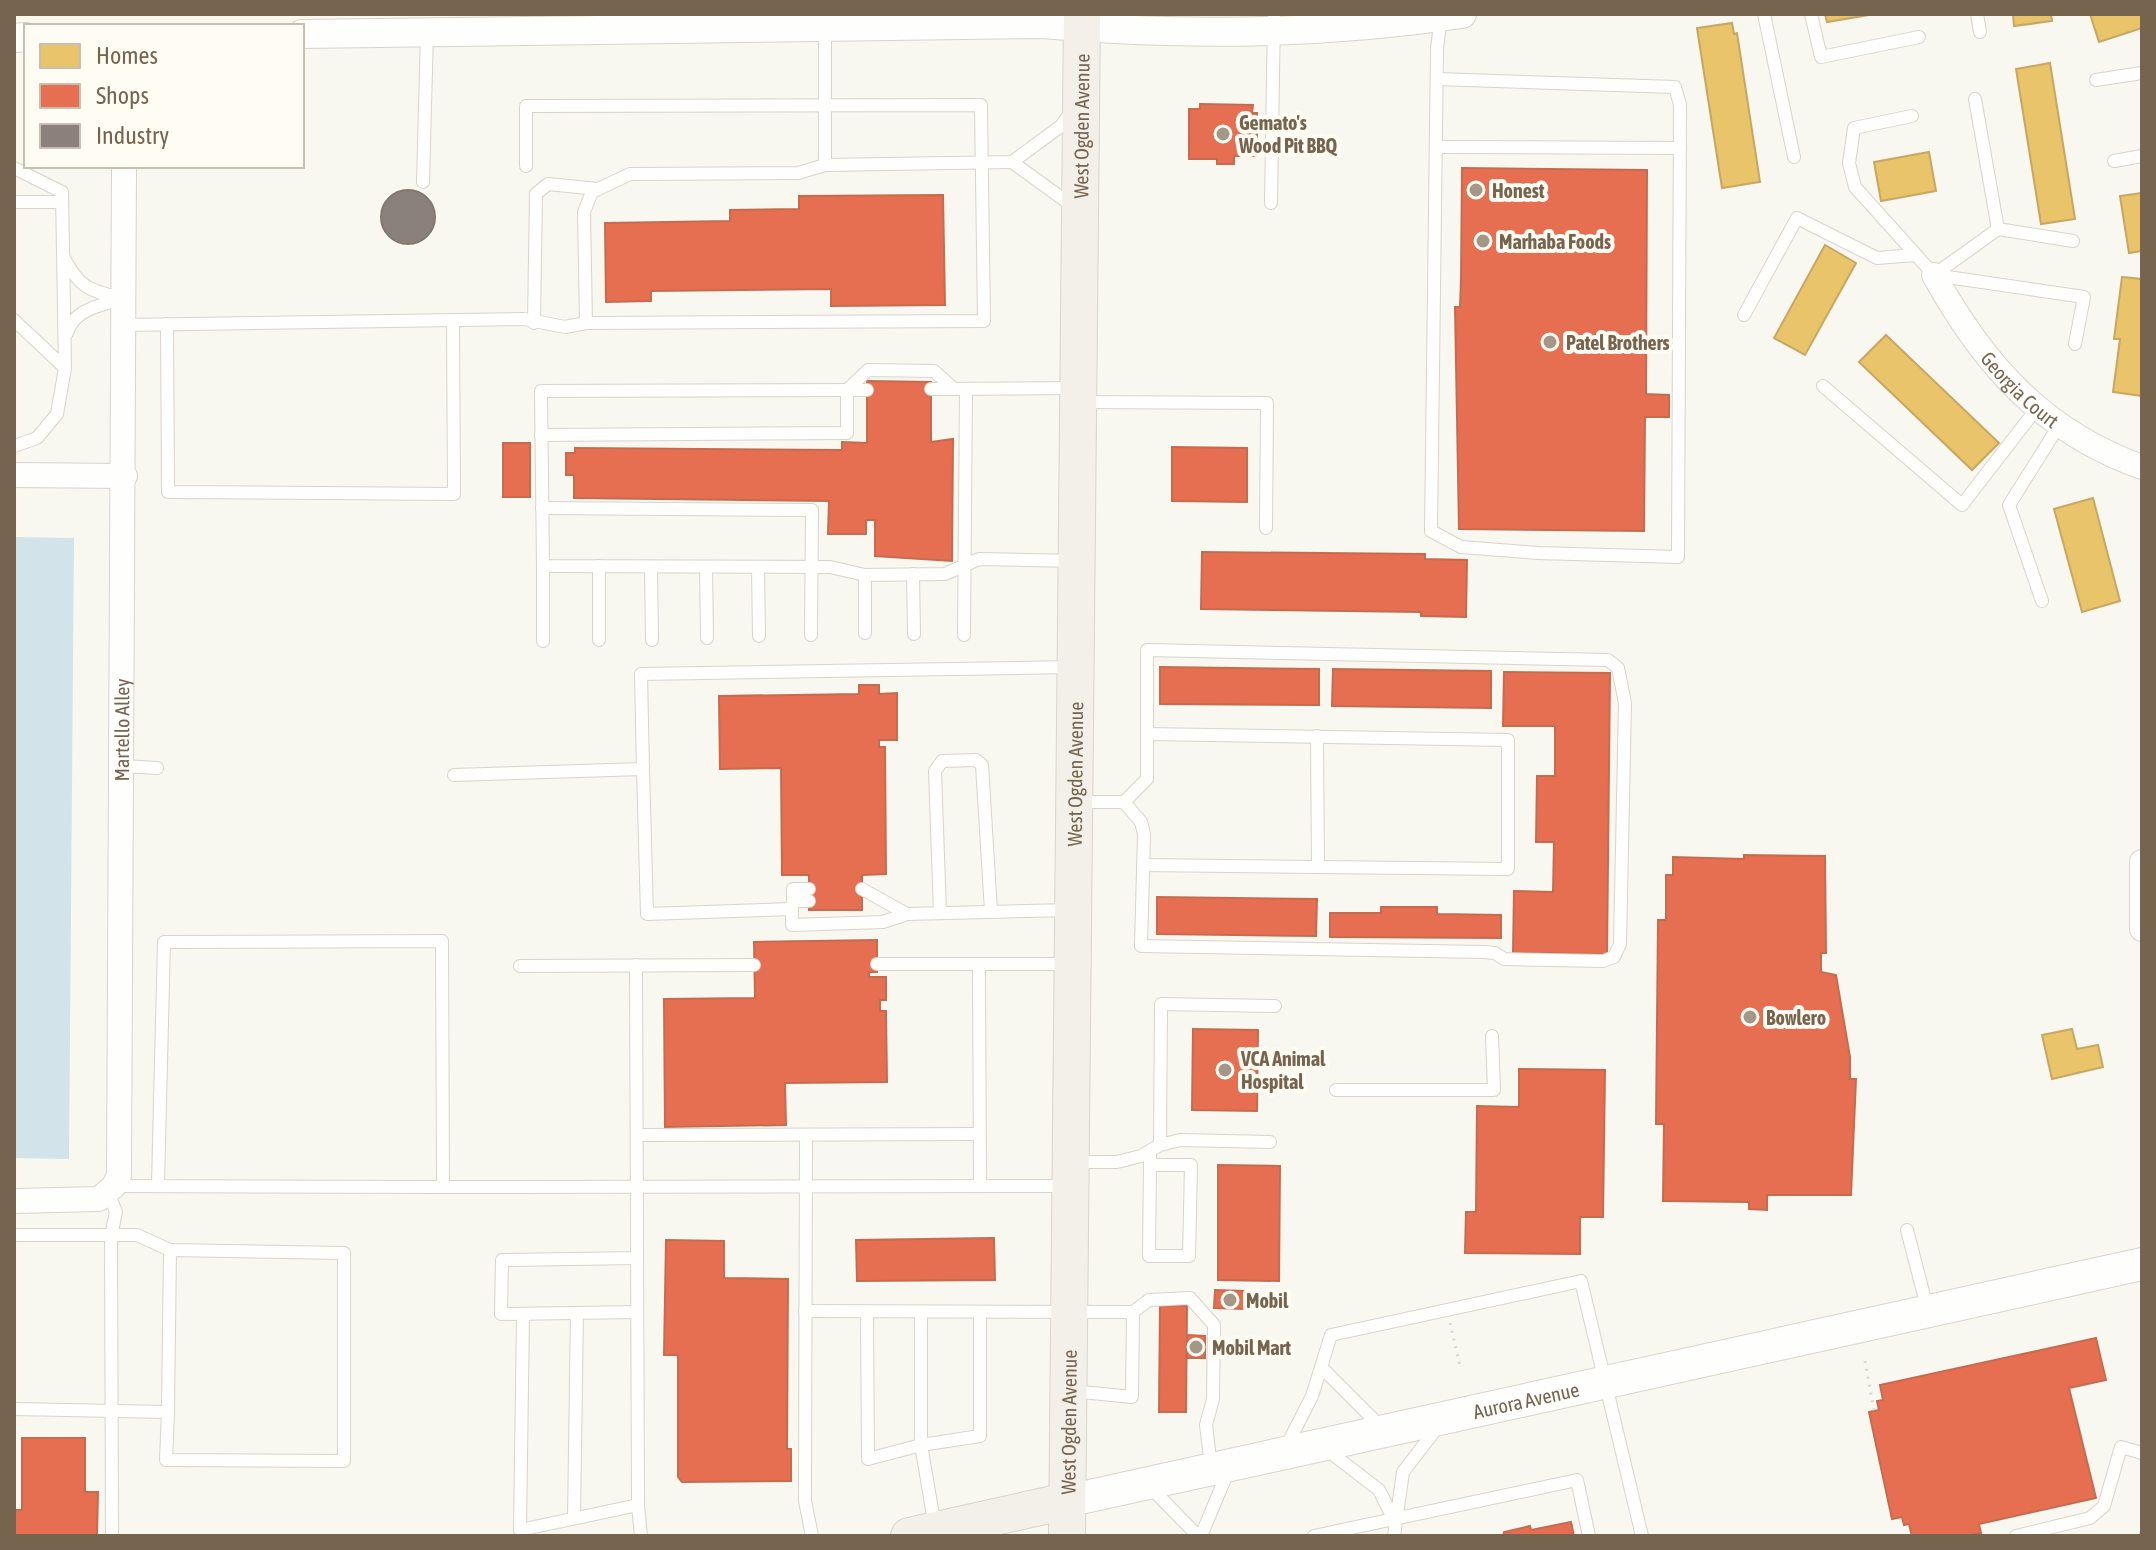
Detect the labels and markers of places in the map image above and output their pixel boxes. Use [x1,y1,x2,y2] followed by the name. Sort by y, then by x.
[1238,111,1338,157] place label: Gemato's Wood Pit BBQ
[1214,125,1232,143] marker: Gemato's Wood Pit BBQ
[1492,179,1545,202] place label: Honest
[1467,181,1485,199] marker: Honest
[1499,230,1611,253] place label: Marhaba Foods
[1474,232,1492,250] marker: Marhaba Foods
[1566,331,1670,354] place label: Patel Brothers
[1541,333,1559,351] marker: Patel Brothers
[1766,1006,1826,1029] place label: Bowlero
[1741,1008,1759,1026] marker: Bowlero
[1240,1047,1326,1093] place label: VCA Animal Hospital
[1216,1061,1234,1079] marker: VCA Animal Hospital
[1246,1289,1289,1312] place label: Mobil
[1221,1291,1239,1309] marker: Mobil
[1212,1336,1291,1359] place label: Mobil Mart
[1187,1338,1205,1356] marker: Mobil Mart

